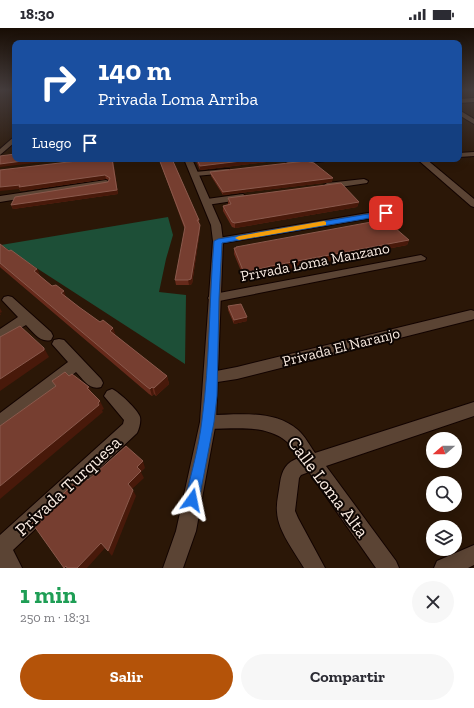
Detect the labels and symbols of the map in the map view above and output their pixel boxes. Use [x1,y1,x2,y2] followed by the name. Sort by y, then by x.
[369,196,403,230] pin
[239,239,391,285] street label: Privada Loma Manzano
[280,324,402,370] street label: Privada El Naranjo
[11,431,126,541] street label: Privada Turquesa
[283,432,373,542] street label: Calle Loma Alta
[426,432,462,468] north arrow
[171,479,213,521] position arrow

